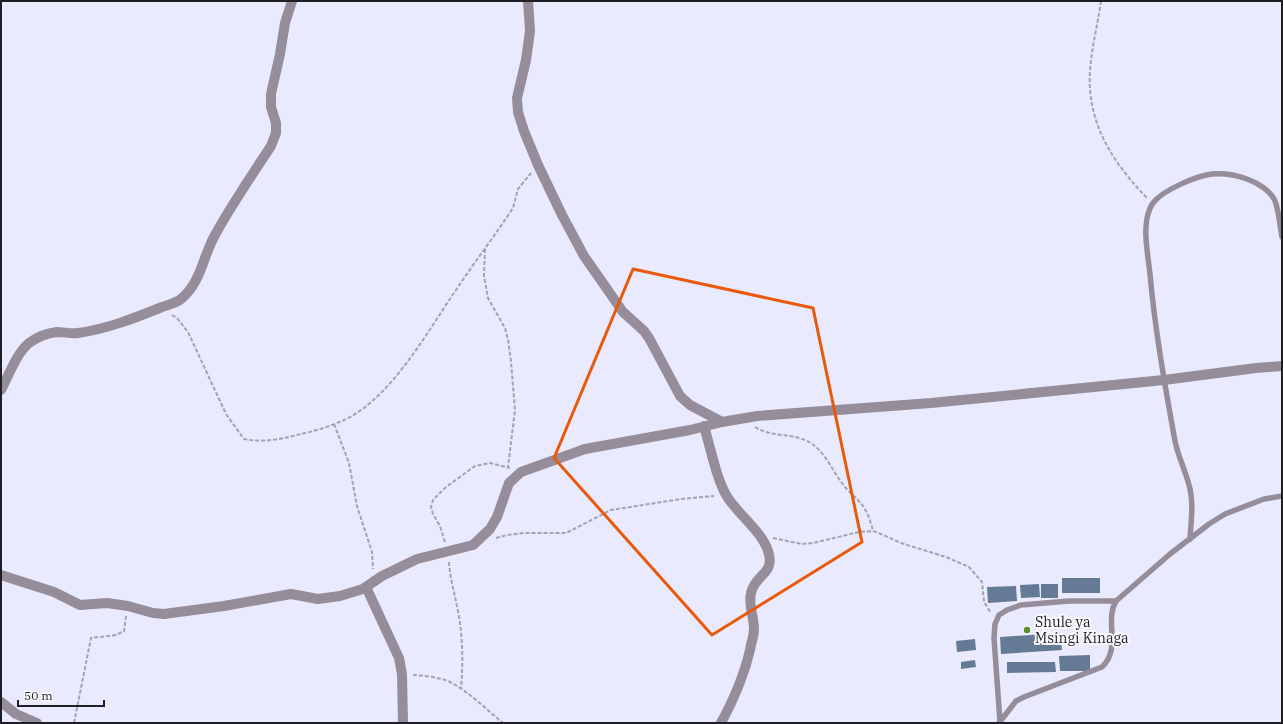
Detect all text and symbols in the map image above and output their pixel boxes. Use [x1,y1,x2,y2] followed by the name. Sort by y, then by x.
[1035,613,1129,647] place label: Shule ya Msingi Kinaga
[1022,625,1032,635] marker: Shule ya Msingi Kinaga
[18,682,104,708] scale bar
[24,688,53,703] text: 50 m

